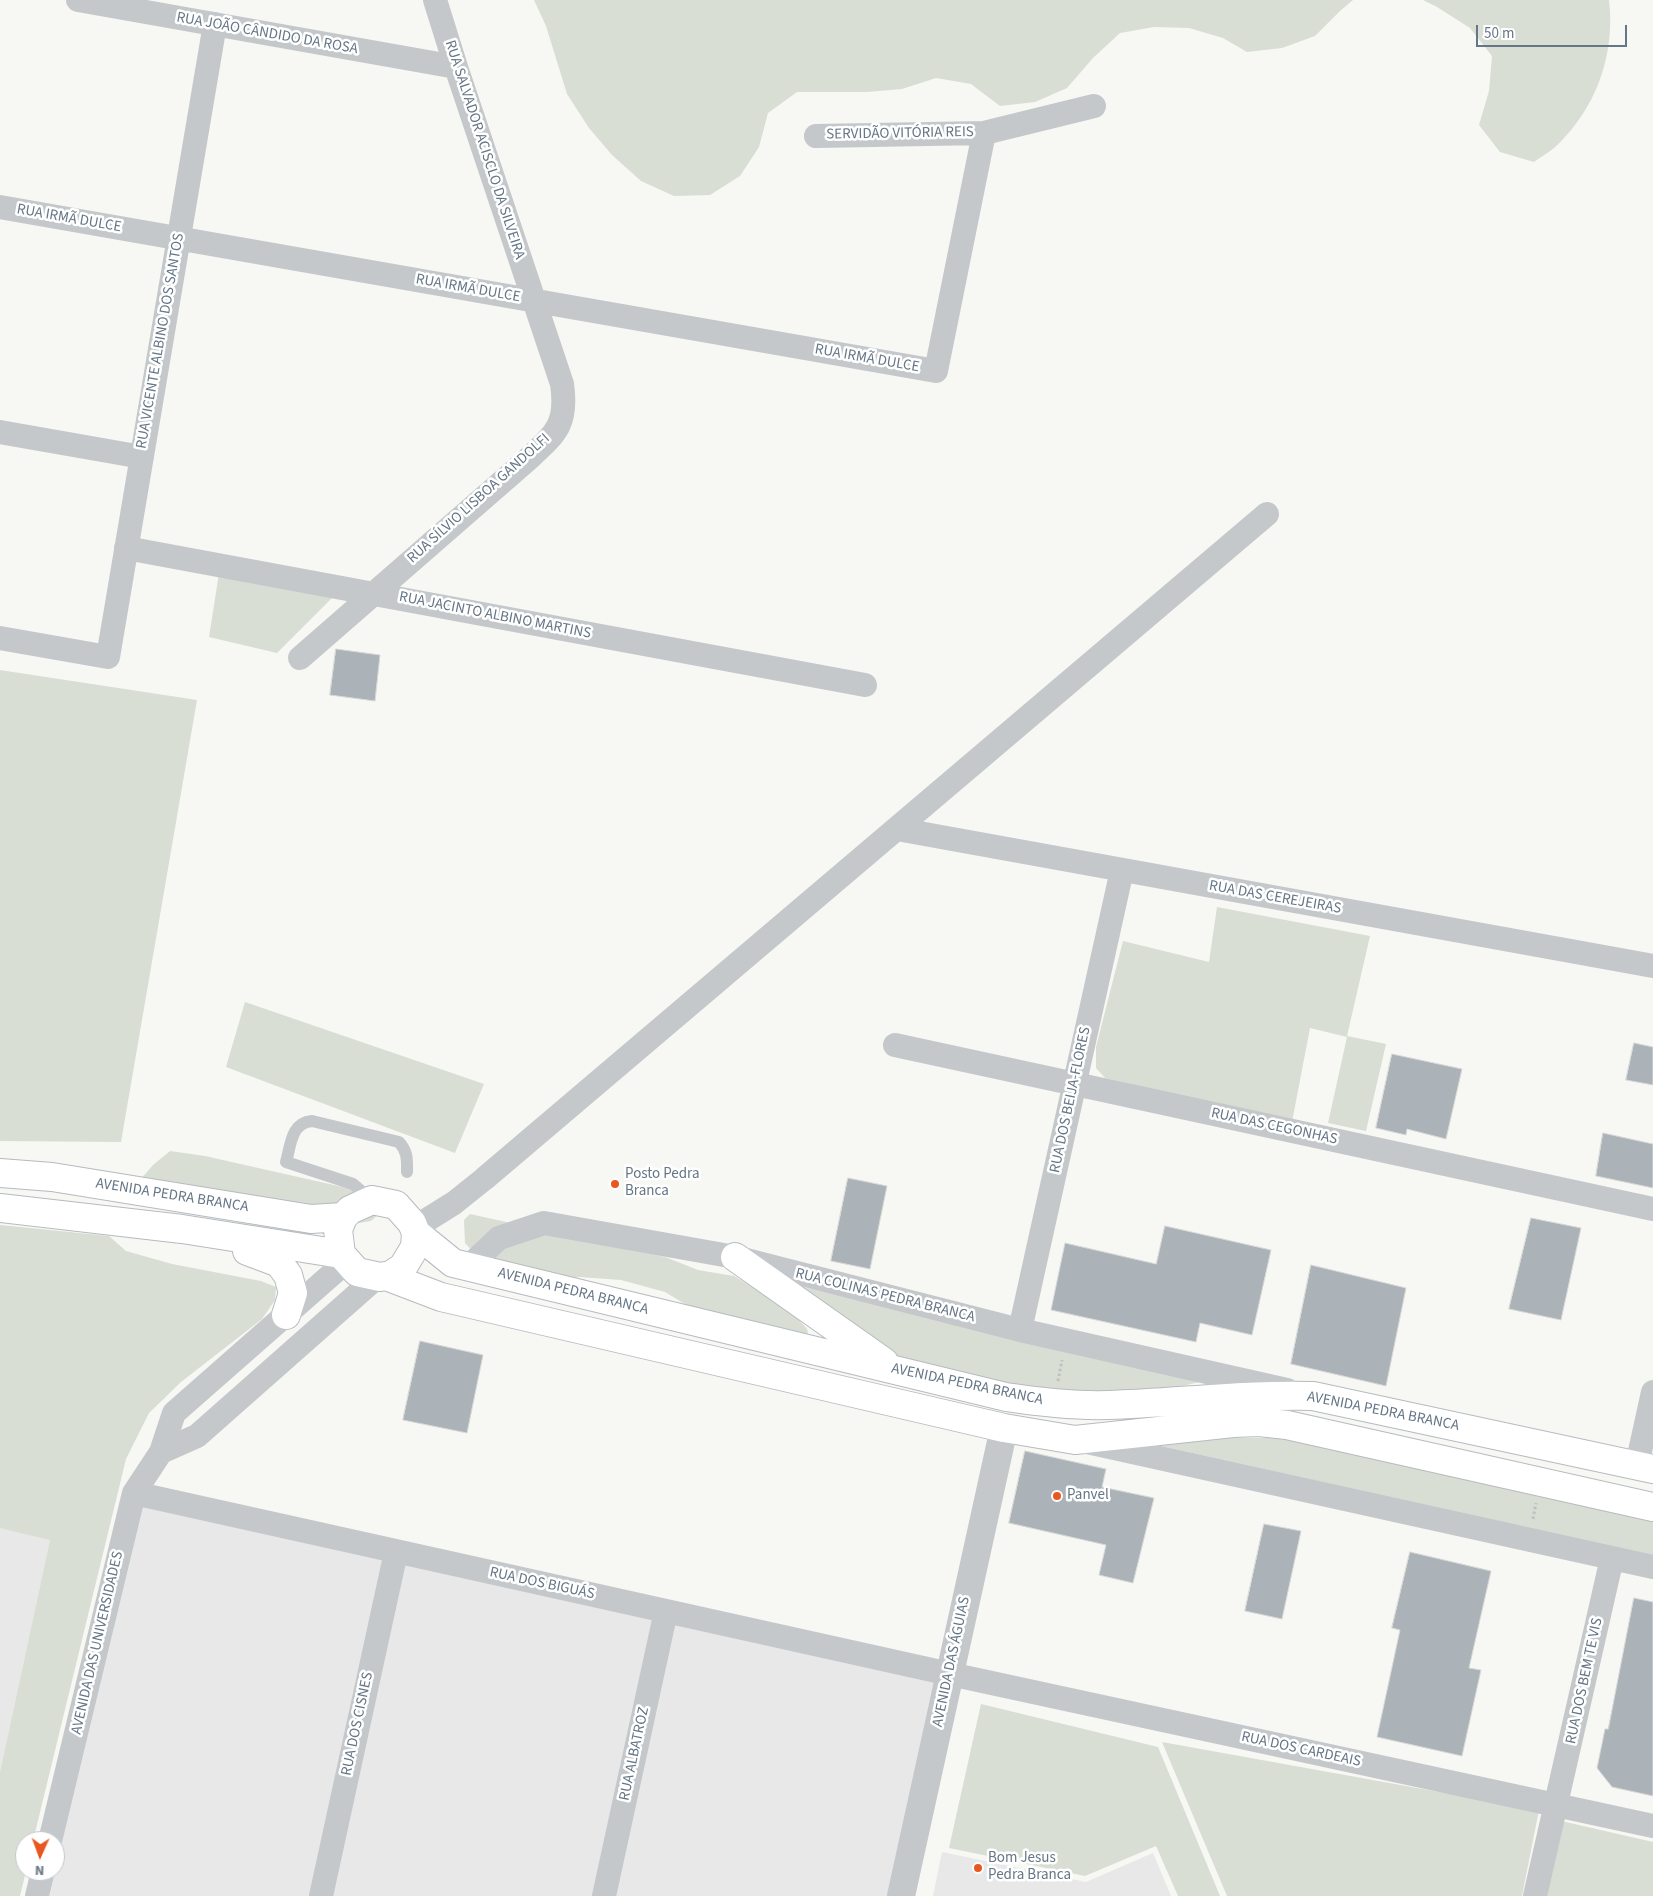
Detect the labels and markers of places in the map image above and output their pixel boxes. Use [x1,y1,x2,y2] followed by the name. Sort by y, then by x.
[625,1166,700,1201] place label: Posto Pedra Branca
[609,1178,621,1190] marker: Posto Pedra Branca
[1067,1487,1109,1505] place label: Panvel
[1051,1490,1063,1502] marker: Panvel
[988,1850,1071,1885] place label: Bom Jesus Pedra Branca
[972,1862,984,1874] marker: Bom Jesus Pedra Branca

